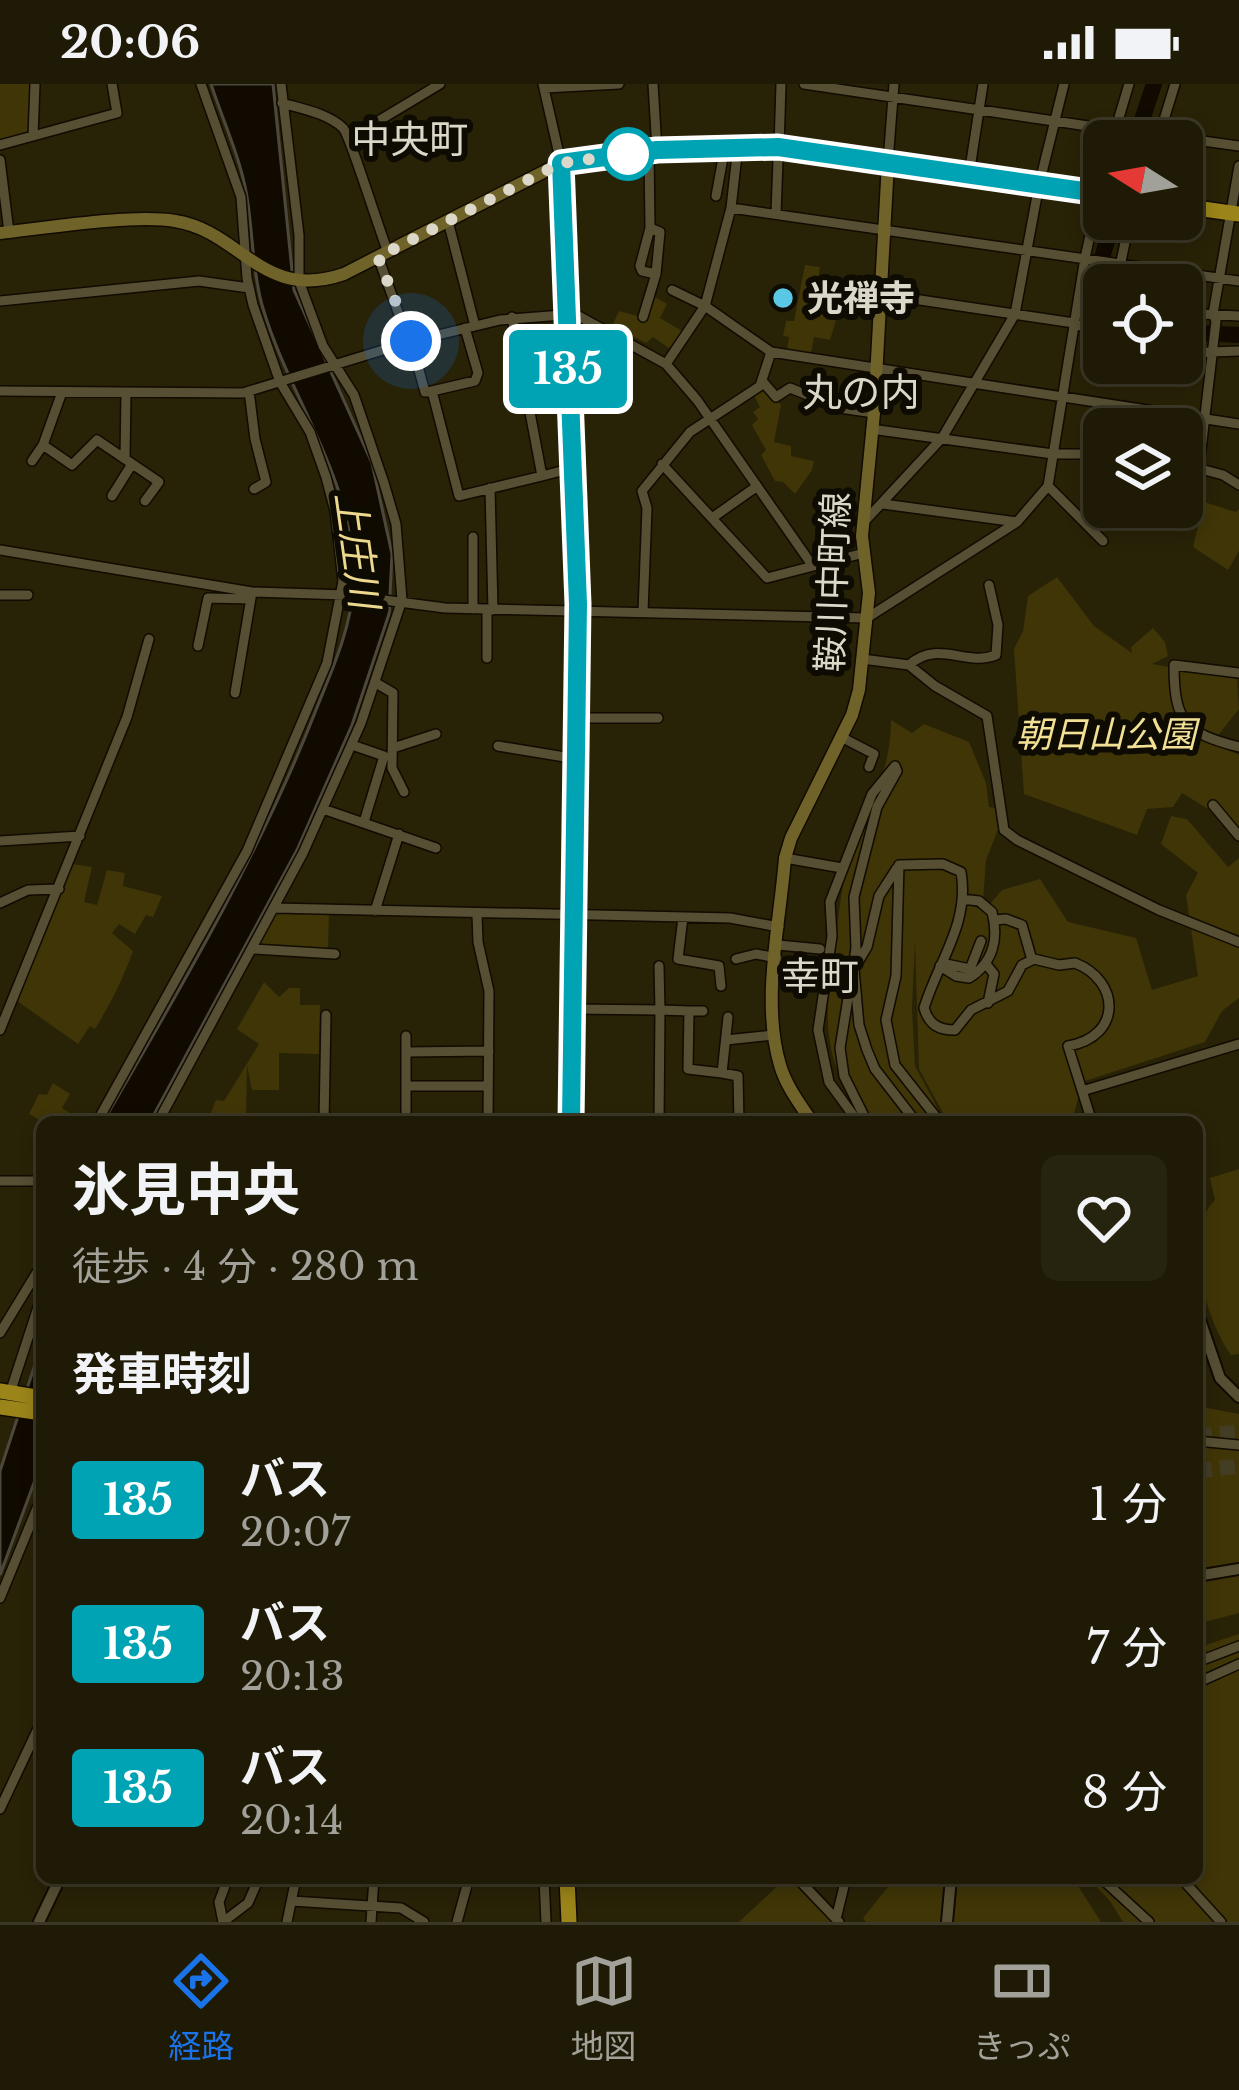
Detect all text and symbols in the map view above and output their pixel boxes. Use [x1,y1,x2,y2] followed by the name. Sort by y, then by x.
[60,14,200,70] text: 20:06
[351,115,469,164] district label: 中央町
[1083,120,1203,240] north arrow
[1083,120,1203,528] map controls
[603,129,653,179] unlabelled marker
[1083,264,1203,384] button: locate
[807,276,915,321] place label: 光禅寺
[770,285,796,311] marker: 光禅寺
[381,311,441,371] your location
[499,330,637,408] line badge: 135
[533,343,603,395] text: 135
[802,368,920,417] district label: 丸の内
[1083,408,1203,528] button: layers
[325,489,390,615] water label: 上庄川
[807,491,859,673] street label: 鞍川中町線
[1016,712,1201,757] park label: 朝日山公園
[781,952,859,1001] district label: 幸町
[72,1155,300,1225] text: 氷見中央
[1041,1155,1167,1281] button: heart
[72,1242,419,1291] text: 徒歩 · 4 分 · 280 m
[72,1346,252,1402] text: 発車時刻
[240,1451,330,1507] text: バス
[103,1474,173,1526] text: 135
[1089,1476,1167,1532] text: 1 分
[240,1508,350,1557] text: 20:07
[240,1595,330,1651] text: バス
[103,1618,173,1670] text: 135
[1086,1620,1167,1676] text: 7 分
[240,1652,344,1701] text: 20:13
[240,1739,330,1795] text: バス
[103,1762,173,1814] text: 135
[1082,1764,1167,1820] text: 8 分
[240,1796,343,1845] text: 20:14
[168,1948,234,2068] tab: 経路
[571,1948,637,2068] tab: 地図
[973,1948,1071,2068] tab: きっぷ

